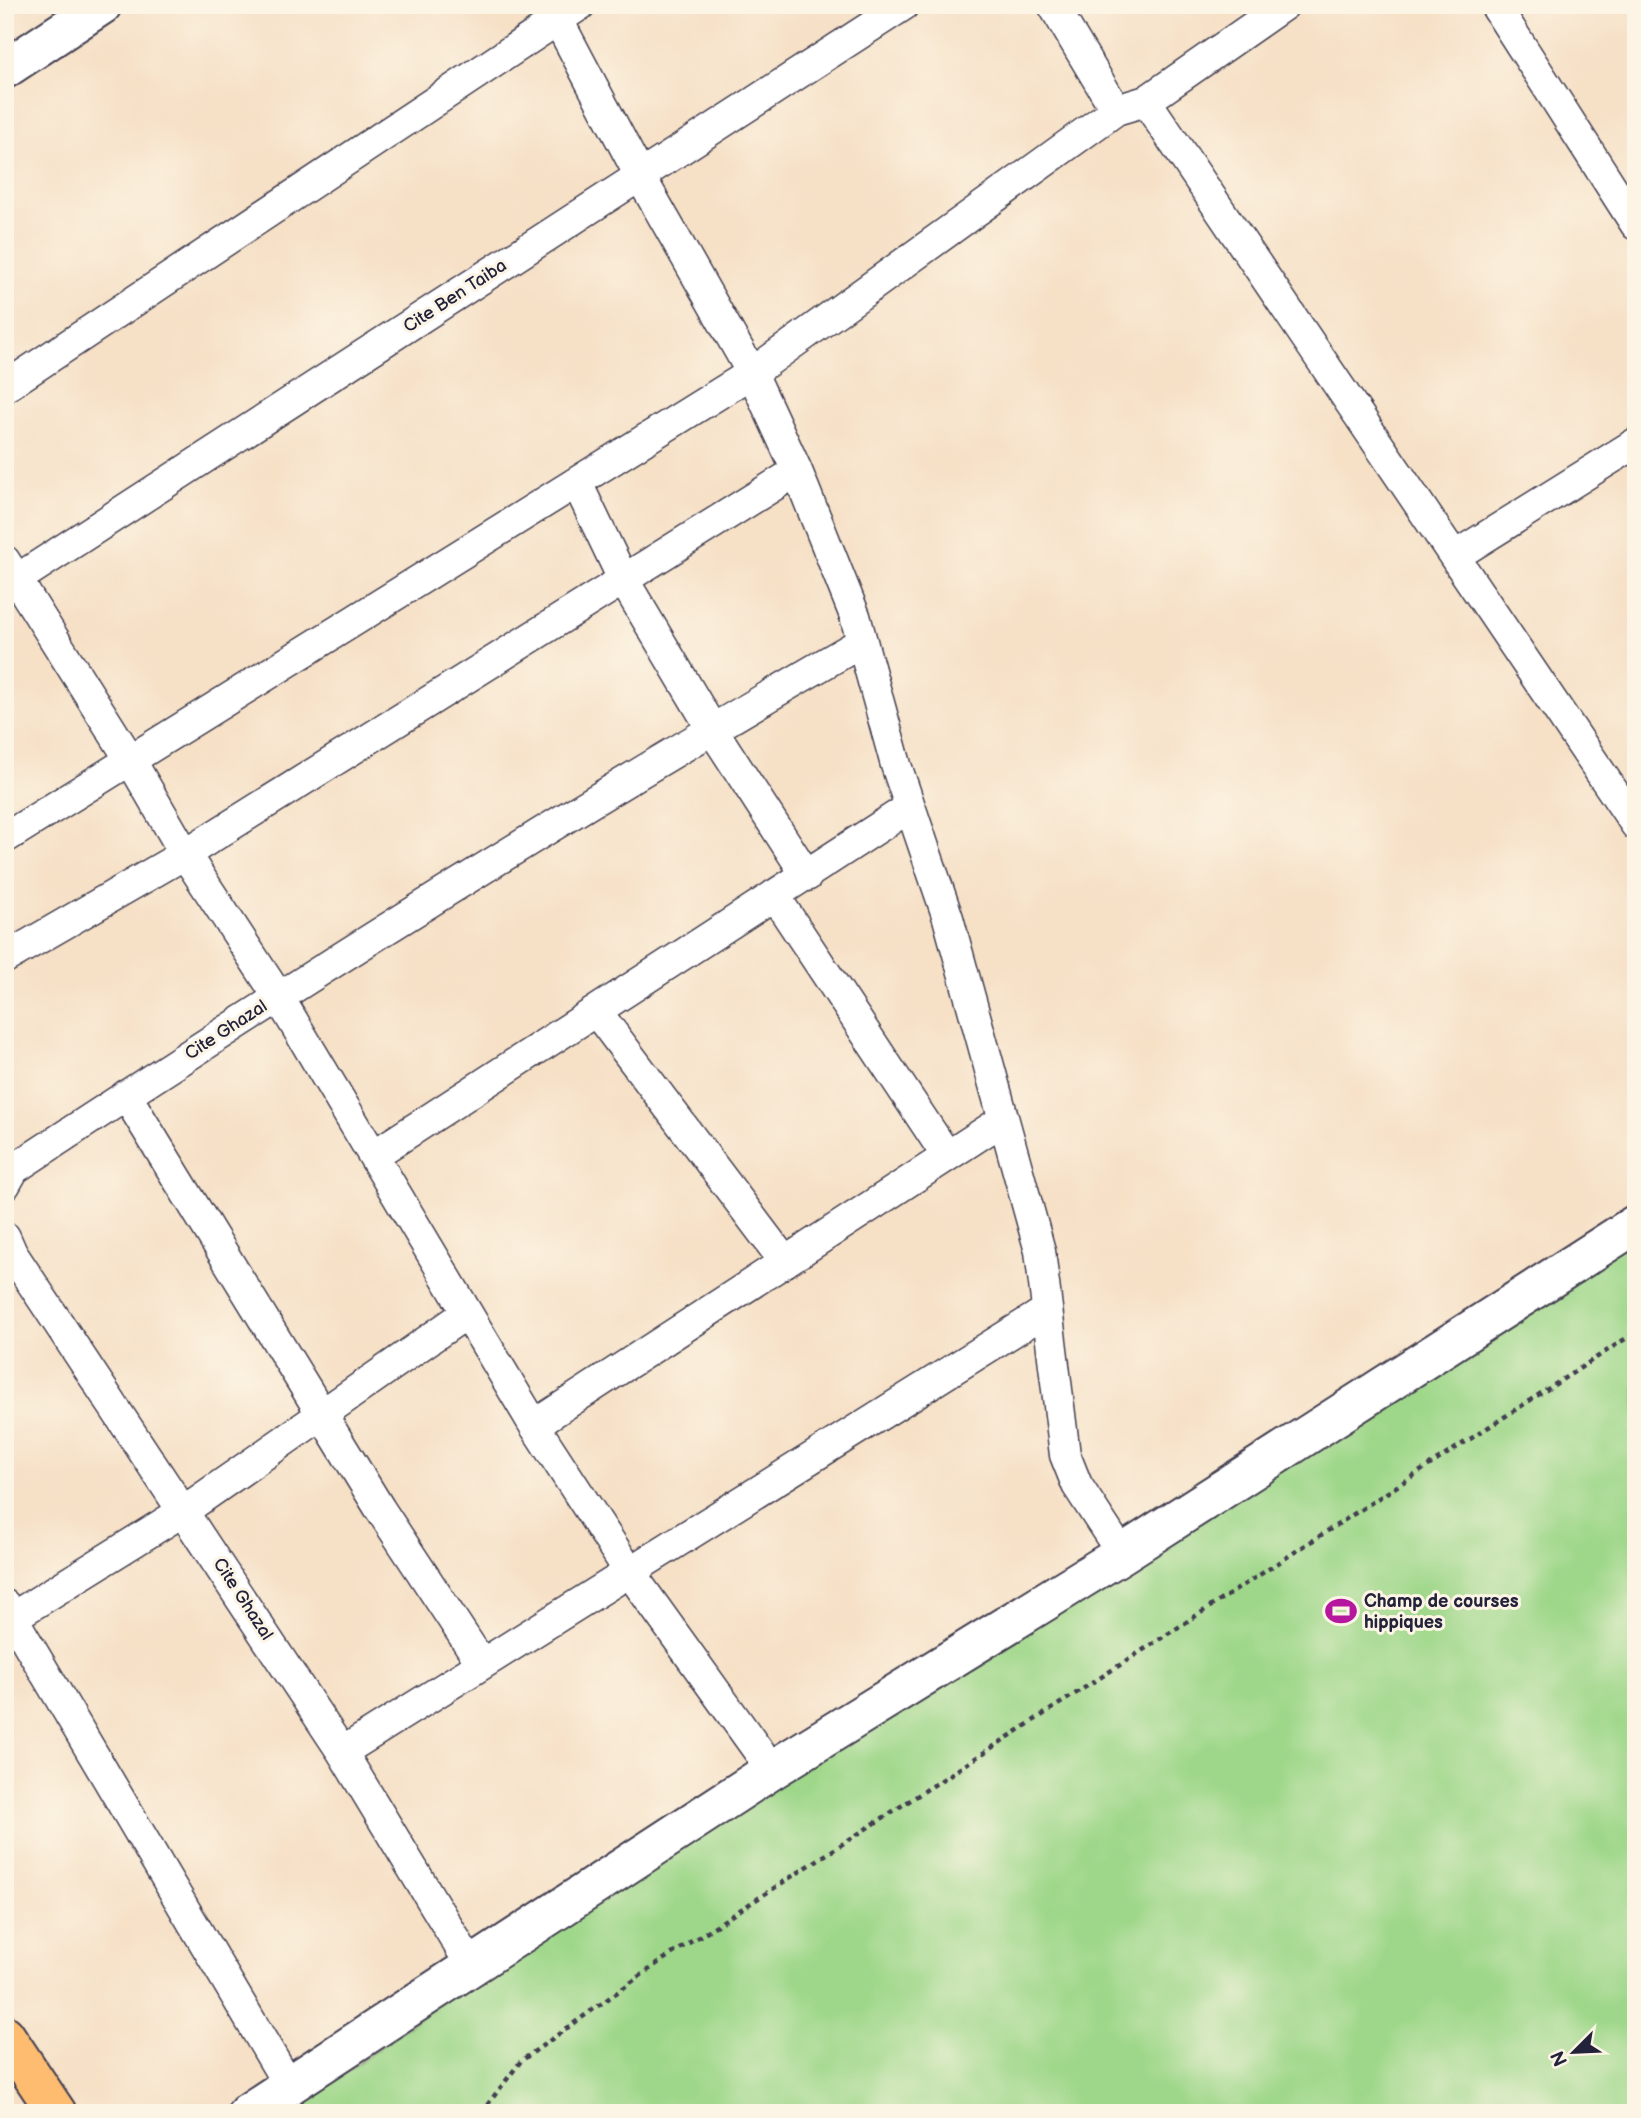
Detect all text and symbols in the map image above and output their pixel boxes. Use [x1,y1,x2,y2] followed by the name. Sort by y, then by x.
[400,255,510,337] street label: Cite Ben Taiba
[181,996,271,1064] street label: Cite Ghazal
[209,1554,277,1644] street label: Cite Ghazal
[1364,1591,1519,1633] place label: Champ de courses hippiques
[1324,1594,1358,1628] sports icon: Champ de courses hippiques
[1540,2016,1610,2086] north arrow
[1546,2047,1573,2070] text: N

